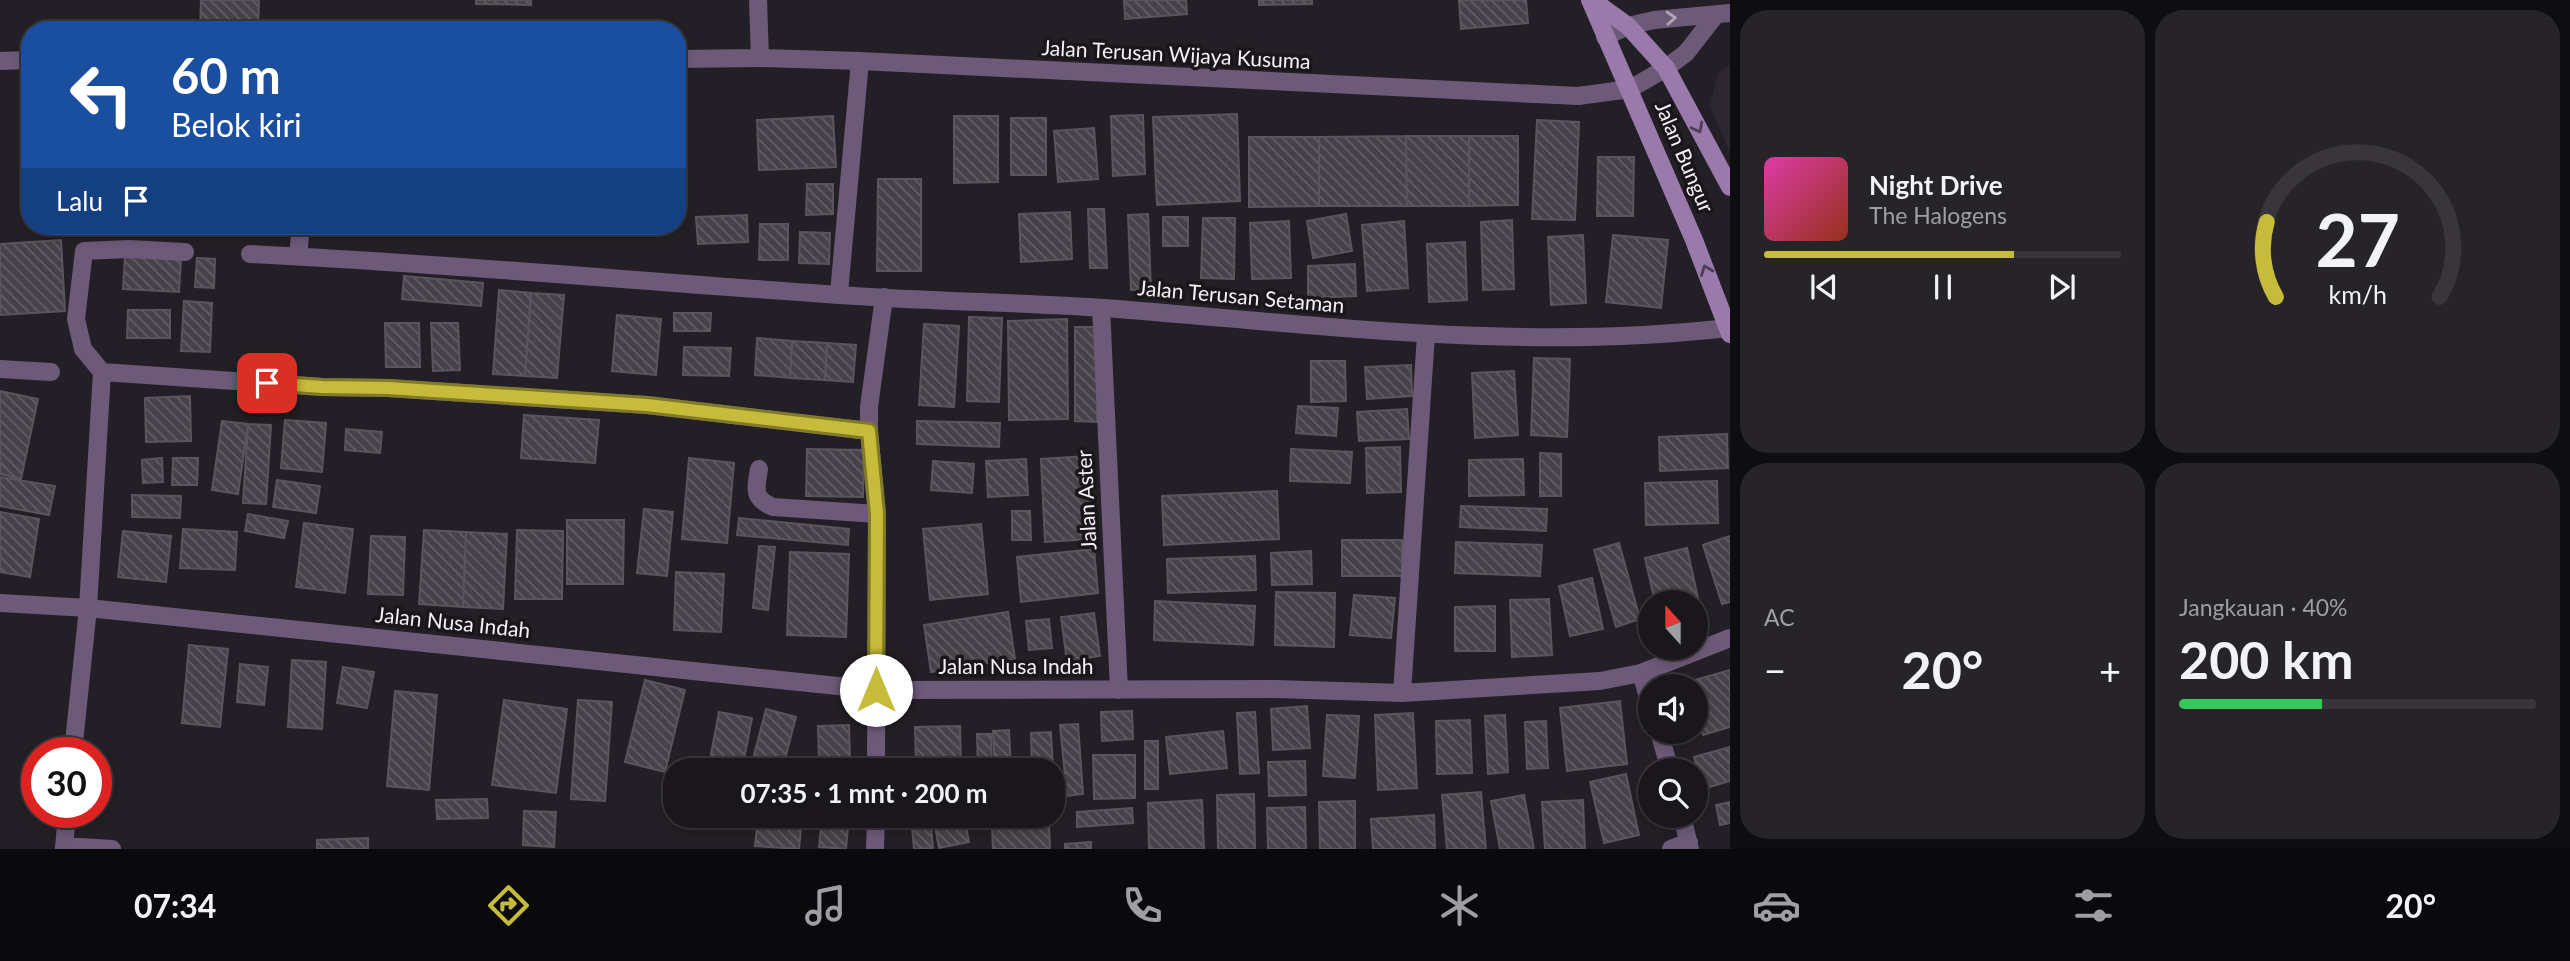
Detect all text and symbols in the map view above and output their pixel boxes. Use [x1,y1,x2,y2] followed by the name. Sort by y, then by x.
[1666,11,1677,26] one-way arrow
[1041,34,1311,73] street label: Jalan Terusan Wijaya Kusuma
[171,46,281,104] text: 60 m
[56,49,147,140] icon: left
[1651,97,1720,216] street label: Jalan Bungur
[171,105,302,144] text: Belok kiri
[1690,120,1703,133] one-way arrow
[1869,169,2003,201] text: Night Drive
[117,182,155,220] icon: arrive
[56,185,103,217] text: Lalu
[2315,196,2400,284] text: 27
[1869,201,2007,229] text: The Halogens
[1700,265,1714,277] one-way arrow
[1805,268,1843,306] icon: previous
[1924,268,1962,306] icon: pause
[2043,268,2081,306] icon: next
[1137,274,1346,317] street label: Jalan Terusan Setaman
[2328,279,2387,309] text: km/h
[237,353,297,413] pin
[248,364,286,402] icon: arrive
[1070,449,1101,551] street label: Jalan Aster
[1638,590,1708,660] north arrow
[1638,590,1708,828] map controls
[2179,593,2348,621] text: Jangkauan · 40%
[375,601,532,642] street label: Jalan Nusa Indah
[1764,603,1795,631] text: AC
[2179,628,2353,690] text: 200 km
[1902,638,1983,700] text: 20°
[1764,647,1786,693] text: −
[2099,647,2121,693] text: +
[839,653,913,727] position arrow
[938,653,1094,678] street label: Jalan Nusa Indah
[1638,674,1708,744] button: sound
[21,737,112,828] speed limit sign: 30
[1638,758,1708,828] button: search
[740,777,988,809] text: 07:35 · 1 mnt · 200 m
[484,881,533,930] icon: directions
[801,881,850,930] icon: music
[1118,881,1167,930] icon: phone
[1435,881,1484,930] icon: climate
[1752,881,1801,930] icon: car
[2069,881,2118,930] icon: filters
[134,886,216,925] text: 07:34
[2386,886,2436,925] text: 20°

